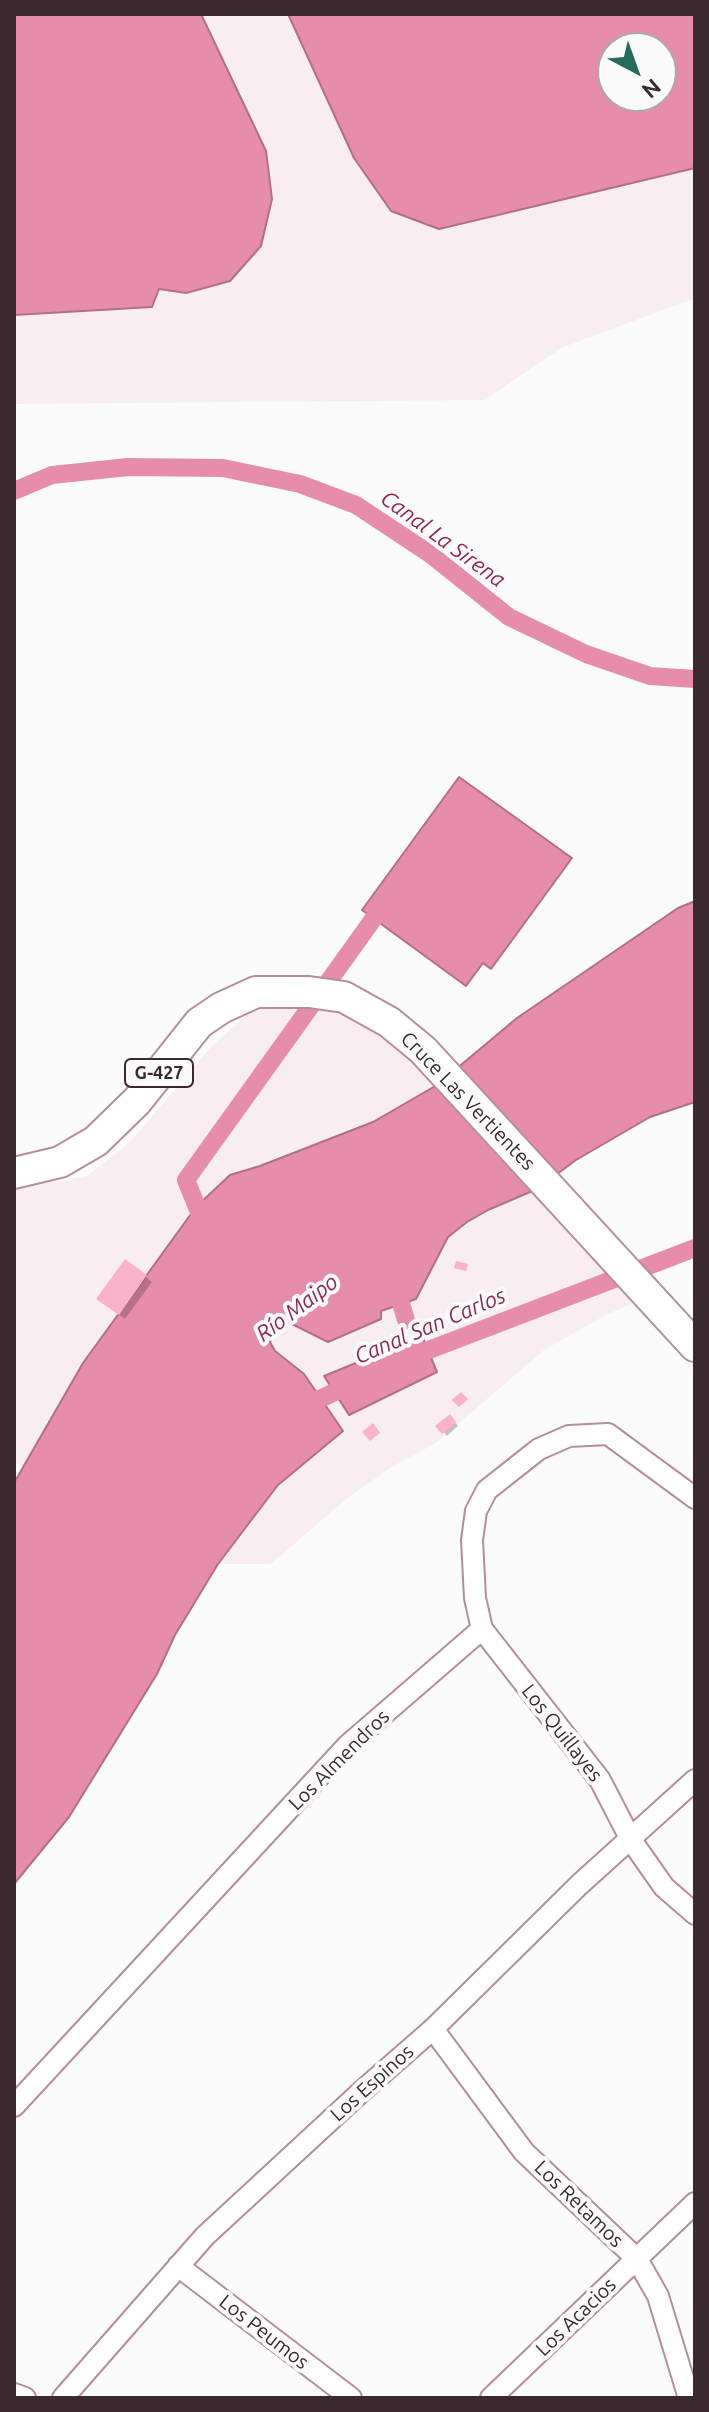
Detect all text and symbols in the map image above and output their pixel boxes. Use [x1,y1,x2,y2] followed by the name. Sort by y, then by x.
[597,32,677,112] north arrow
[637,74,666,104] text: N
[376,485,510,593] water label: Canal La Sirena
[396,1027,540,1175] street label: Cruce Las Vertientes
[125,1059,193,1087] road number: G-427
[251,1269,343,1347] water label: Río Maipo
[351,1282,509,1370] water label: Canal San Carlos
[517,1679,607,1787] street label: Los Quillayes
[284,1705,394,1815] street label: Los Almendros
[326,2039,418,2127] street label: Los Espinos
[530,2156,628,2252] street label: Los Retamos
[531,2273,621,2361] street label: Los Acacios
[215,2290,313,2374] street label: Los Peumos

